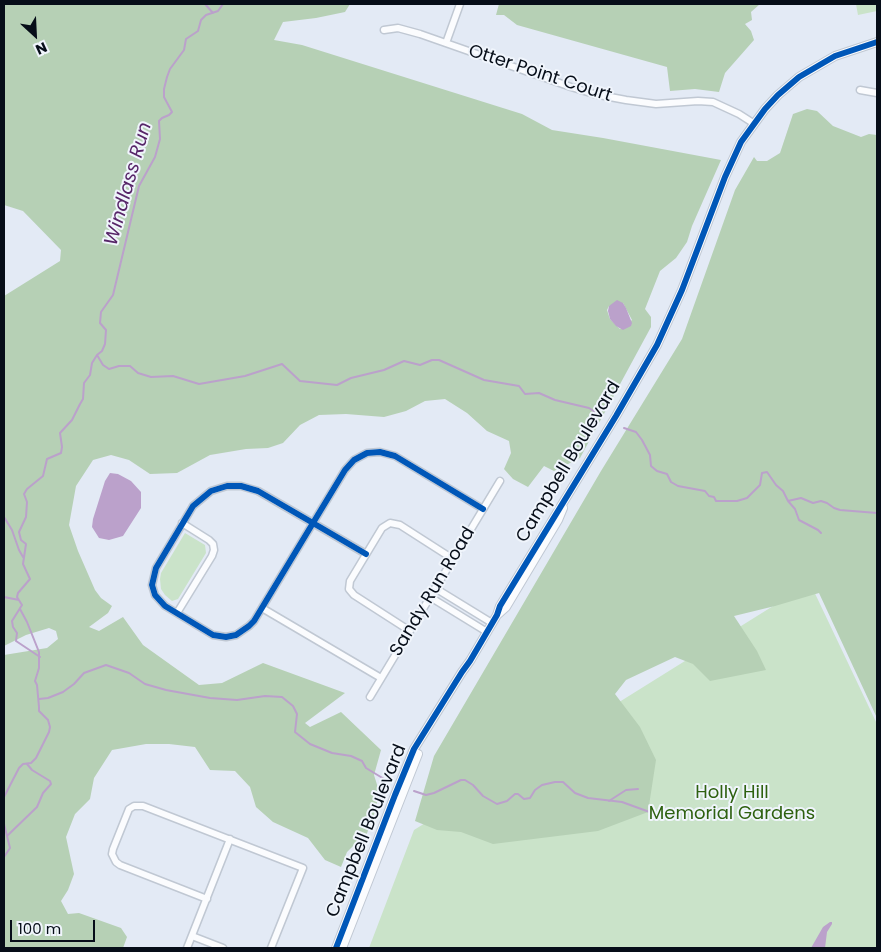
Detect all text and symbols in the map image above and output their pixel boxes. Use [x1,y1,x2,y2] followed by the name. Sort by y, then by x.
[10,10,60,60] north arrow
[32,37,50,60] text: N
[466,41,614,107] street label: Otter Point Court
[101,120,157,248] water label: Windlass Run
[512,377,626,547] street label: Campbell Boulevard
[386,523,480,661] street label: Sandy Run Road
[322,741,412,921] street label: Campbell Boulevard
[649,782,815,824] park label: Holly Hill Memorial Gardens
[12,910,98,942] scale bar
[18,918,61,939] text: 100 m

